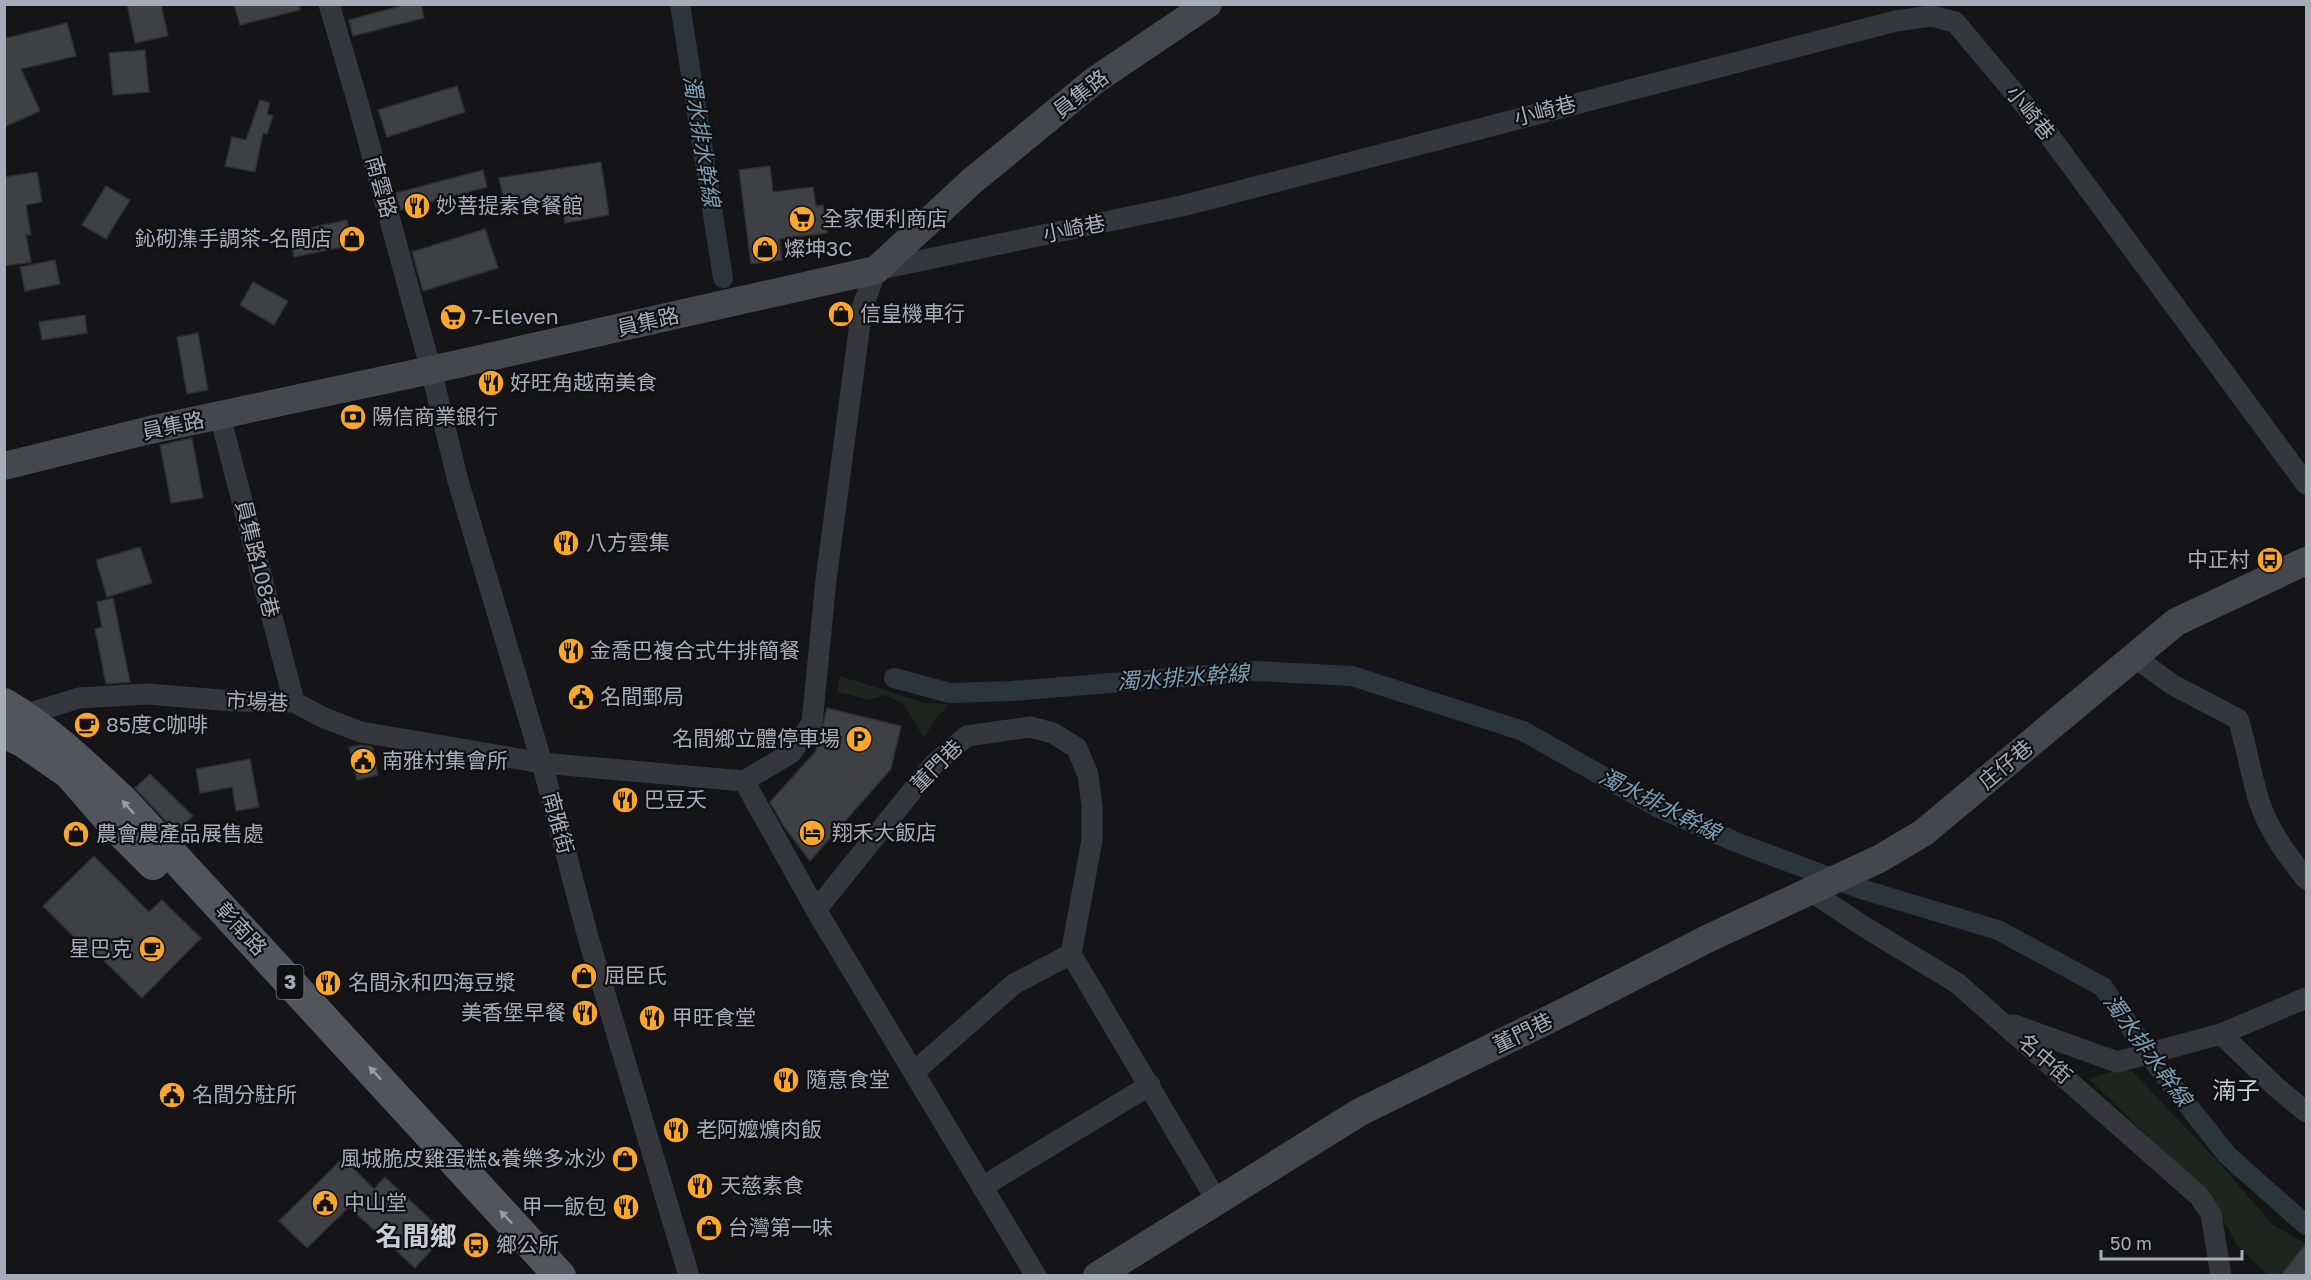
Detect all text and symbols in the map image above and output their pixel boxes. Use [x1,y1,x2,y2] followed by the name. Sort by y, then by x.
[1048,64,1113,123] street label: 員集路
[679,74,727,211] water label: 濁水排水幹線
[2001,80,2061,145] street label: 小崎巷
[1511,90,1578,130] street label: 小崎巷
[361,153,403,221] street label: 南雲路
[402,191,432,221] restaurant icon: 妙菩提素食餐館
[436,192,583,218] place label: 妙菩提素食餐館
[787,204,817,234] supermarket icon: 全家便利商店
[822,205,948,231] place label: 全家便利商店
[1040,209,1107,247] street label: 小崎巷
[337,224,367,254] shop icon: 鈊砌潗手調茶-名間店
[135,225,332,251] place label: 鈊砌潗手調茶-名間店
[750,234,780,264] shop icon: 燦坤3C
[784,235,853,261] place label: 燦坤3C
[826,299,856,329] shop icon: 信皇機車行
[860,300,965,326] place label: 信皇機車行
[614,301,681,341] street label: 員集路
[438,302,468,332] supermarket icon: 7-Eleven
[472,303,559,329] place label: 7-Eleven
[476,368,506,398] restaurant icon: 好旺角越南美食
[510,369,657,395] place label: 好旺角越南美食
[338,402,368,432] bank icon: 陽信商業銀行
[372,403,498,429] place label: 陽信商業銀行
[139,406,206,444] street label: 員集路
[231,497,285,620] street label: 員集路108巷
[551,528,581,558] restaurant icon: 八方雲集
[586,529,670,555] place label: 八方雲集
[2255,545,2285,575] bus stop icon: 中正村
[2187,546,2250,572] place label: 中正村
[556,636,586,666] restaurant icon: 金喬巴複合式牛排簡餐
[590,637,800,663] place label: 金喬巴複合式牛排簡餐
[1116,658,1253,695] water label: 濁水排水幹線
[566,682,596,712] public building icon: 名間郵局
[600,683,684,709] place label: 名間郵局
[225,686,289,716] street label: 市場巷
[72,710,102,740] cafe icon: 85度C咖啡
[106,711,208,737] place label: 85度C咖啡
[844,724,874,754] parking icon: 名間鄉立體停車場
[672,725,840,751] place label: 名間鄉立體停車場
[905,734,968,797] street label: 董門巷
[1973,734,2038,794] street label: 庄仔巷
[348,746,378,776] public building icon: 南雅村集會所
[382,747,508,773] place label: 南雅村集會所
[1595,762,1728,847] water label: 濁水排水幹線
[610,785,640,815] restaurant icon: 巴豆夭
[644,786,707,812] place label: 巴豆夭
[538,789,580,857] street label: 南雅街
[122,800,135,815] one-way arrow
[797,818,827,848] hotel icon: 翔禾大飯店
[61,819,91,849] shop icon: 農會農產品展售處
[832,819,937,845] place label: 翔禾大飯店
[96,820,264,846] place label: 農會農產品展售處
[211,896,273,960] street label: 彰南路
[137,934,167,964] cafe icon: 星巴克
[69,935,132,961] place label: 星巴克
[569,961,599,991] shop icon: 屈臣氏
[604,962,667,988] place label: 屈臣氏
[276,965,304,999] road number: 3
[313,968,343,998] restaurant icon: 名間永和四海豆漿
[348,969,516,995] place label: 名間永和四海豆漿
[2099,988,2200,1113] water label: 濁水排水幹線
[570,998,600,1028] restaurant icon: 美香堡早餐
[461,999,566,1025] place label: 美香堡早餐
[637,1003,667,1033] restaurant icon: 甲旺食堂
[672,1004,756,1030] place label: 甲旺食堂
[1489,1007,1557,1058] street label: 董門巷
[2013,1028,2078,1089] street label: 名中街
[771,1065,801,1095] restaurant icon: 隨意食堂
[368,1066,382,1081] one-way arrow
[806,1066,890,1092] place label: 隨意食堂
[2212,1075,2260,1104] district label: 湳子
[157,1080,187,1110] public building icon: 名間分駐所
[192,1081,297,1107] place label: 名間分駐所
[661,1115,691,1145] restaurant icon: 老阿嬤爌肉飯
[696,1116,822,1142] place label: 老阿嬤爌肉飯
[610,1144,640,1174] shop icon: 風城脆皮雞蛋糕&養樂多冰沙
[340,1145,606,1171] place label: 風城脆皮雞蛋糕&養樂多冰沙
[685,1171,715,1201] restaurant icon: 天慈素食
[720,1172,804,1198] place label: 天慈素食
[310,1188,340,1218] public building icon: 中山堂
[344,1189,407,1215] place label: 中山堂
[611,1192,641,1222] restaurant icon: 甲一飯包
[522,1193,606,1219] place label: 甲一飯包
[499,1210,513,1225] one-way arrow
[694,1213,724,1243] shop icon: 台灣第一味
[728,1214,833,1240] place label: 台灣第一味
[376,1220,457,1252] district label: 名間鄉
[2101,1223,2242,1261] scale bar
[461,1230,491,1260] bus stop icon: 鄉公所
[496,1231,559,1257] place label: 鄉公所
[2110,1232,2152,1254] text: 50 m

